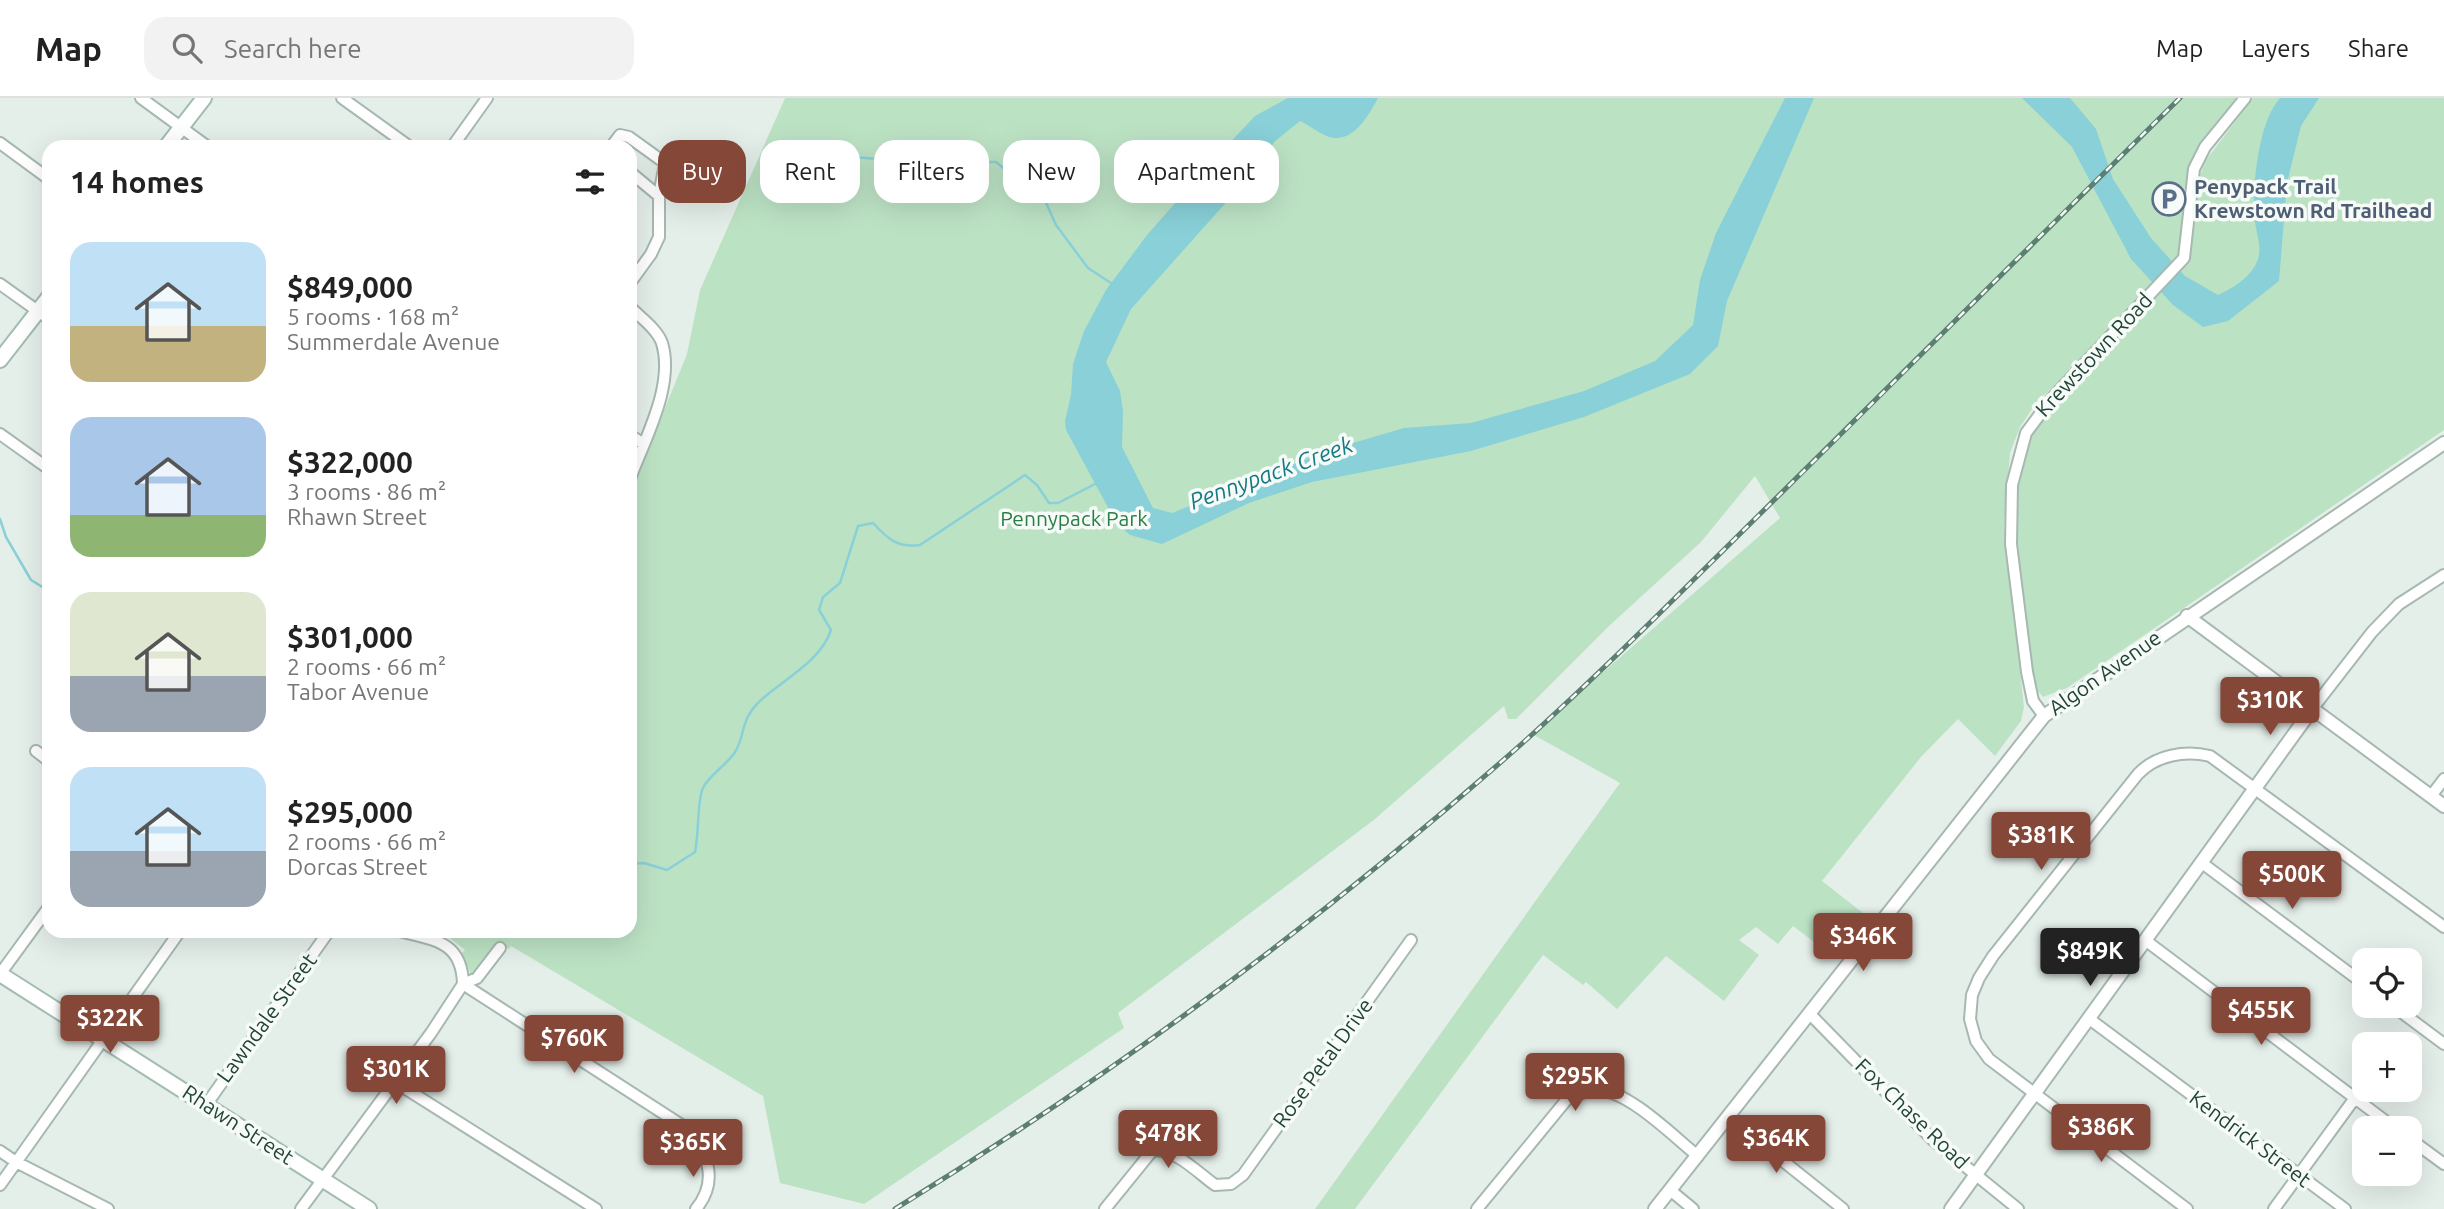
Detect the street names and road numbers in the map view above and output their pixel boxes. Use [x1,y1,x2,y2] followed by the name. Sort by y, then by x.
[2030,288,2157,421] street label: Krewstown Road
[2044,625,2165,720] street label: Algon Avenue
[211,948,321,1087] street label: Lawndale Street
[1267,993,1377,1132] street label: Rose Petal Drive
[1851,1053,1974,1173] street label: Fox Chase Road
[178,1079,299,1169] street label: Rhawn Street
[2185,1085,2316,1191] street label: Kendrick Street

